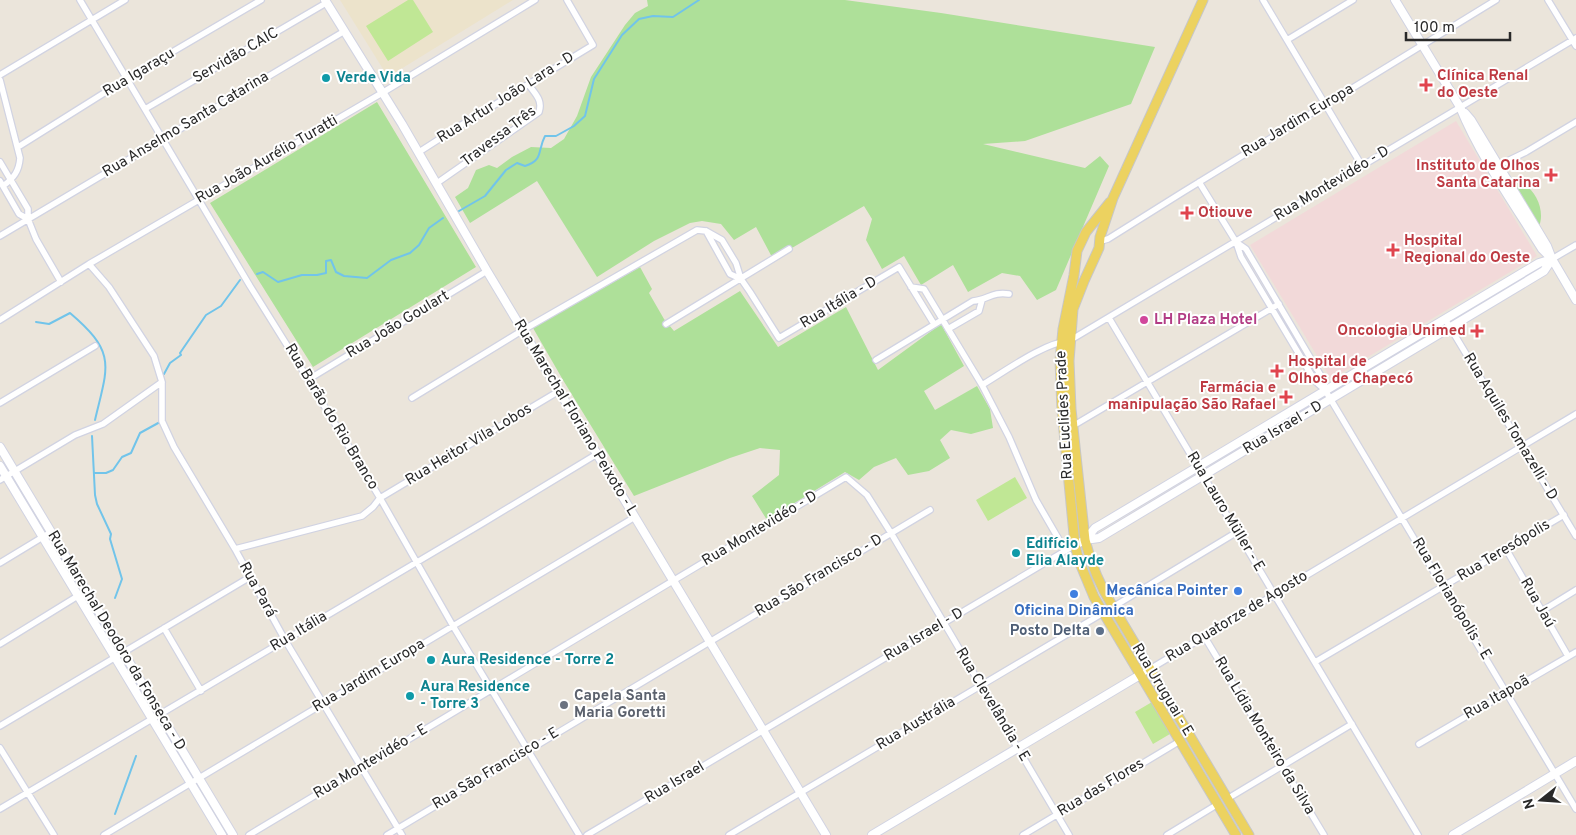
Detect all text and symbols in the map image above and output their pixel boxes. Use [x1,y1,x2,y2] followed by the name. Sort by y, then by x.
[1406,10,1510,42] scale bar
[1414,19,1455,38] text: 100 m
[190,24,282,88] street label: Servidão CAIC
[100,44,178,102] street label: Rua Igaraçu
[434,48,578,148] street label: Rua Artur João Lara - D
[1437,67,1528,103] place label: Clínica Renal do Oeste
[99,68,273,182] street label: Rua Anselmo Santa Catarina
[336,69,411,88] place label: Verde Vida
[320,72,332,84] marker: Verde Vida
[1419,78,1433,92] marker: Clínica Renal do Oeste
[1238,80,1358,162] street label: Rua Jardim Europa
[458,102,540,172] street label: Travessa Três
[192,111,342,209] street label: Rua João Aurélio Turatti
[1271,142,1393,226] street label: Rua Montevidéo - D
[1416,157,1540,193] place label: Instituto de Olhos Santa Catarina
[1544,168,1558,182] marker: Instituto de Olhos Santa Catarina
[1198,204,1253,223] place label: Otiouve
[1180,206,1194,220] marker: Otiouve
[1404,232,1530,268] place label: Hospital Regional do Oeste
[1386,243,1400,257] marker: Hospital Regional do Oeste
[797,273,881,333] street label: Rua Itália - D
[343,287,453,363] street label: Rua João Goulart
[1154,311,1257,330] place label: LH Plaza Hotel
[1138,314,1150,326] marker: LH Plaza Hotel
[509,316,641,520] street label: Rua Marechal Floriano Peixoto - L
[1337,322,1466,341] place label: Oncologia Unimed
[1470,324,1484,338] marker: Oncologia Unimed
[280,340,382,494] street label: Rua Barão do Rio Branco
[1052,350,1078,480] street label: Rua Euclides Prade
[1458,350,1562,504] street label: Rua Aquiles Tomazelli - D
[1288,353,1413,389] place label: Hospital de Olhos de Chapecó
[1270,364,1284,378] marker: Hospital de Olhos de Chapecó
[1108,379,1276,415] place label: Farmácia e manipulação São Rafael
[1280,391,1292,403] marker: Farmácia e manipulação São Rafael
[1240,397,1326,459] street label: Rua Israel - D
[402,400,536,490] street label: Rua Heitor Vila Lobos
[1182,449,1268,575] street label: Rua Lauro Müller - E
[699,487,821,571] street label: Rua Montevidéo - D
[1454,516,1554,586] street label: Rua Teresópolis
[43,528,189,754] street label: Rua Marechal Deodoro da Fonseca - D
[752,530,886,622] street label: Rua São Francisco - D
[1026,535,1104,571] place label: Edifício Elia Alayde
[1407,535,1495,663] street label: Rua Florianópolis - E
[1010,547,1022,559] marker: Edifício Elia Alayde
[234,559,280,621] street label: Rua Pará
[1163,567,1311,667] street label: Rua Quatorze de Agosto
[1515,575,1559,631] street label: Rua Jaú
[1106,582,1229,601] place label: Mecânica Pointer
[1232,585,1244,597] marker: Mecânica Pointer
[1068,588,1080,600] marker: Oficina Dinâmica
[1014,602,1134,621] place label: Oficina Dinâmica
[881,604,967,666] street label: Rua Israel - D
[267,608,331,656] street label: Rua Itália
[1010,622,1090,641] place label: Posto Delta
[1094,625,1106,637] marker: Posto Delta
[309,635,429,717] street label: Rua Jardim Europa
[1127,640,1197,740] street label: Rua Uruguai - E
[951,645,1033,765] street label: Rua Clevelândia - E
[441,651,614,670] place label: Aura Residence - Torre 2
[425,654,437,666] marker: Aura Residence - Torre 2
[1209,654,1319,818] street label: Rua Lídia Monteiro da Silva
[1461,672,1533,724] street label: Rua Itapoã
[420,678,530,714] place label: Aura Residence - Torre 3
[574,687,666,723] place label: Capela Santa Maria Goretti
[404,690,416,702] marker: Aura Residence - Torre 3
[873,693,959,755] street label: Rua Austrália
[558,699,570,711] marker: Capela Santa Maria Goretti
[310,720,432,804] street label: Rua Montevidéo - E
[429,724,563,814] street label: Rua São Francisco - E
[1054,755,1148,821] street label: Rua das Flores
[642,758,708,808] street label: Rua Israel
[1516,775,1566,825] north arrow
[1520,796,1540,811] text: N

